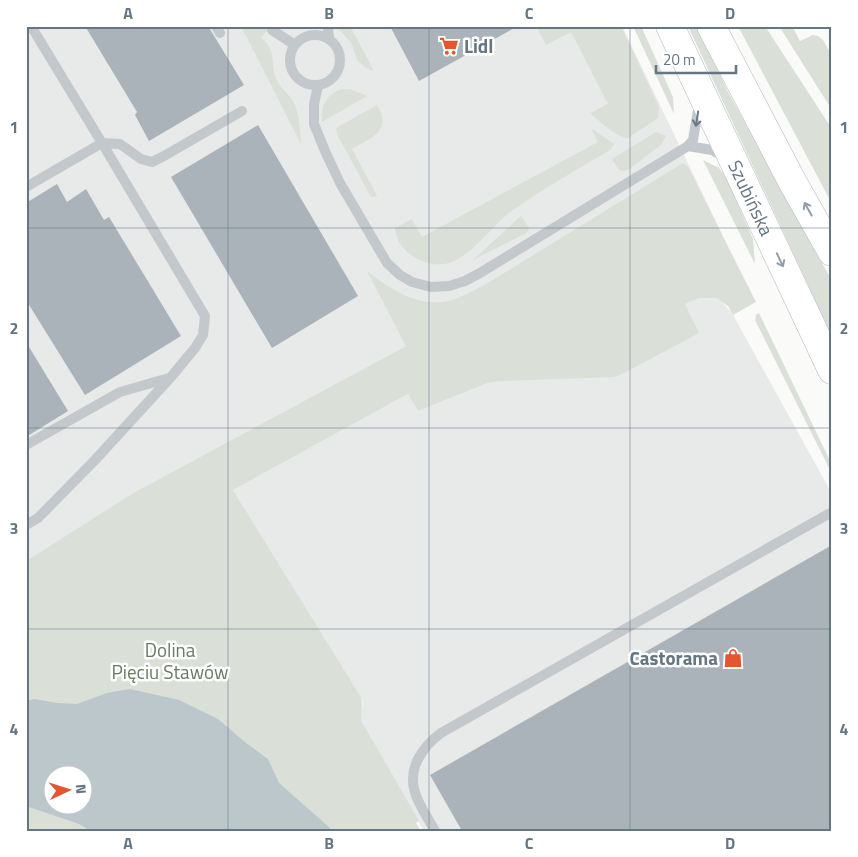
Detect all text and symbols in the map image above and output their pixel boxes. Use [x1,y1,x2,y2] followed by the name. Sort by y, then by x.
[123,1,133,25] text: A
[324,1,334,25] text: B
[525,1,534,25] text: C
[725,1,735,25] text: D
[464,31,493,60] place label: Lidl
[438,35,460,57] supermarket icon: Lidl
[656,42,736,74] scale bar
[663,48,696,71] text: 20 m
[691,111,701,127] one-way arrow
[10,115,18,139] text: 1
[840,115,848,139] text: 1
[721,155,782,241] street label: Szubińska
[803,202,813,217] one-way arrow
[776,252,786,267] one-way arrow
[10,316,18,340] text: 2
[840,316,848,340] text: 2
[10,516,18,540] text: 3
[840,516,848,540] text: 3
[112,635,228,686] park label: Dolina Pięciu Stawów
[630,643,718,672] place label: Castorama
[722,647,744,669] shop icon: Castorama
[10,717,19,741] text: 4
[840,717,849,741] text: 4
[42,764,92,814] north arrow
[71,783,92,795] text: N
[123,831,133,855] text: A
[324,831,334,855] text: B
[525,831,534,855] text: C
[725,831,735,855] text: D

